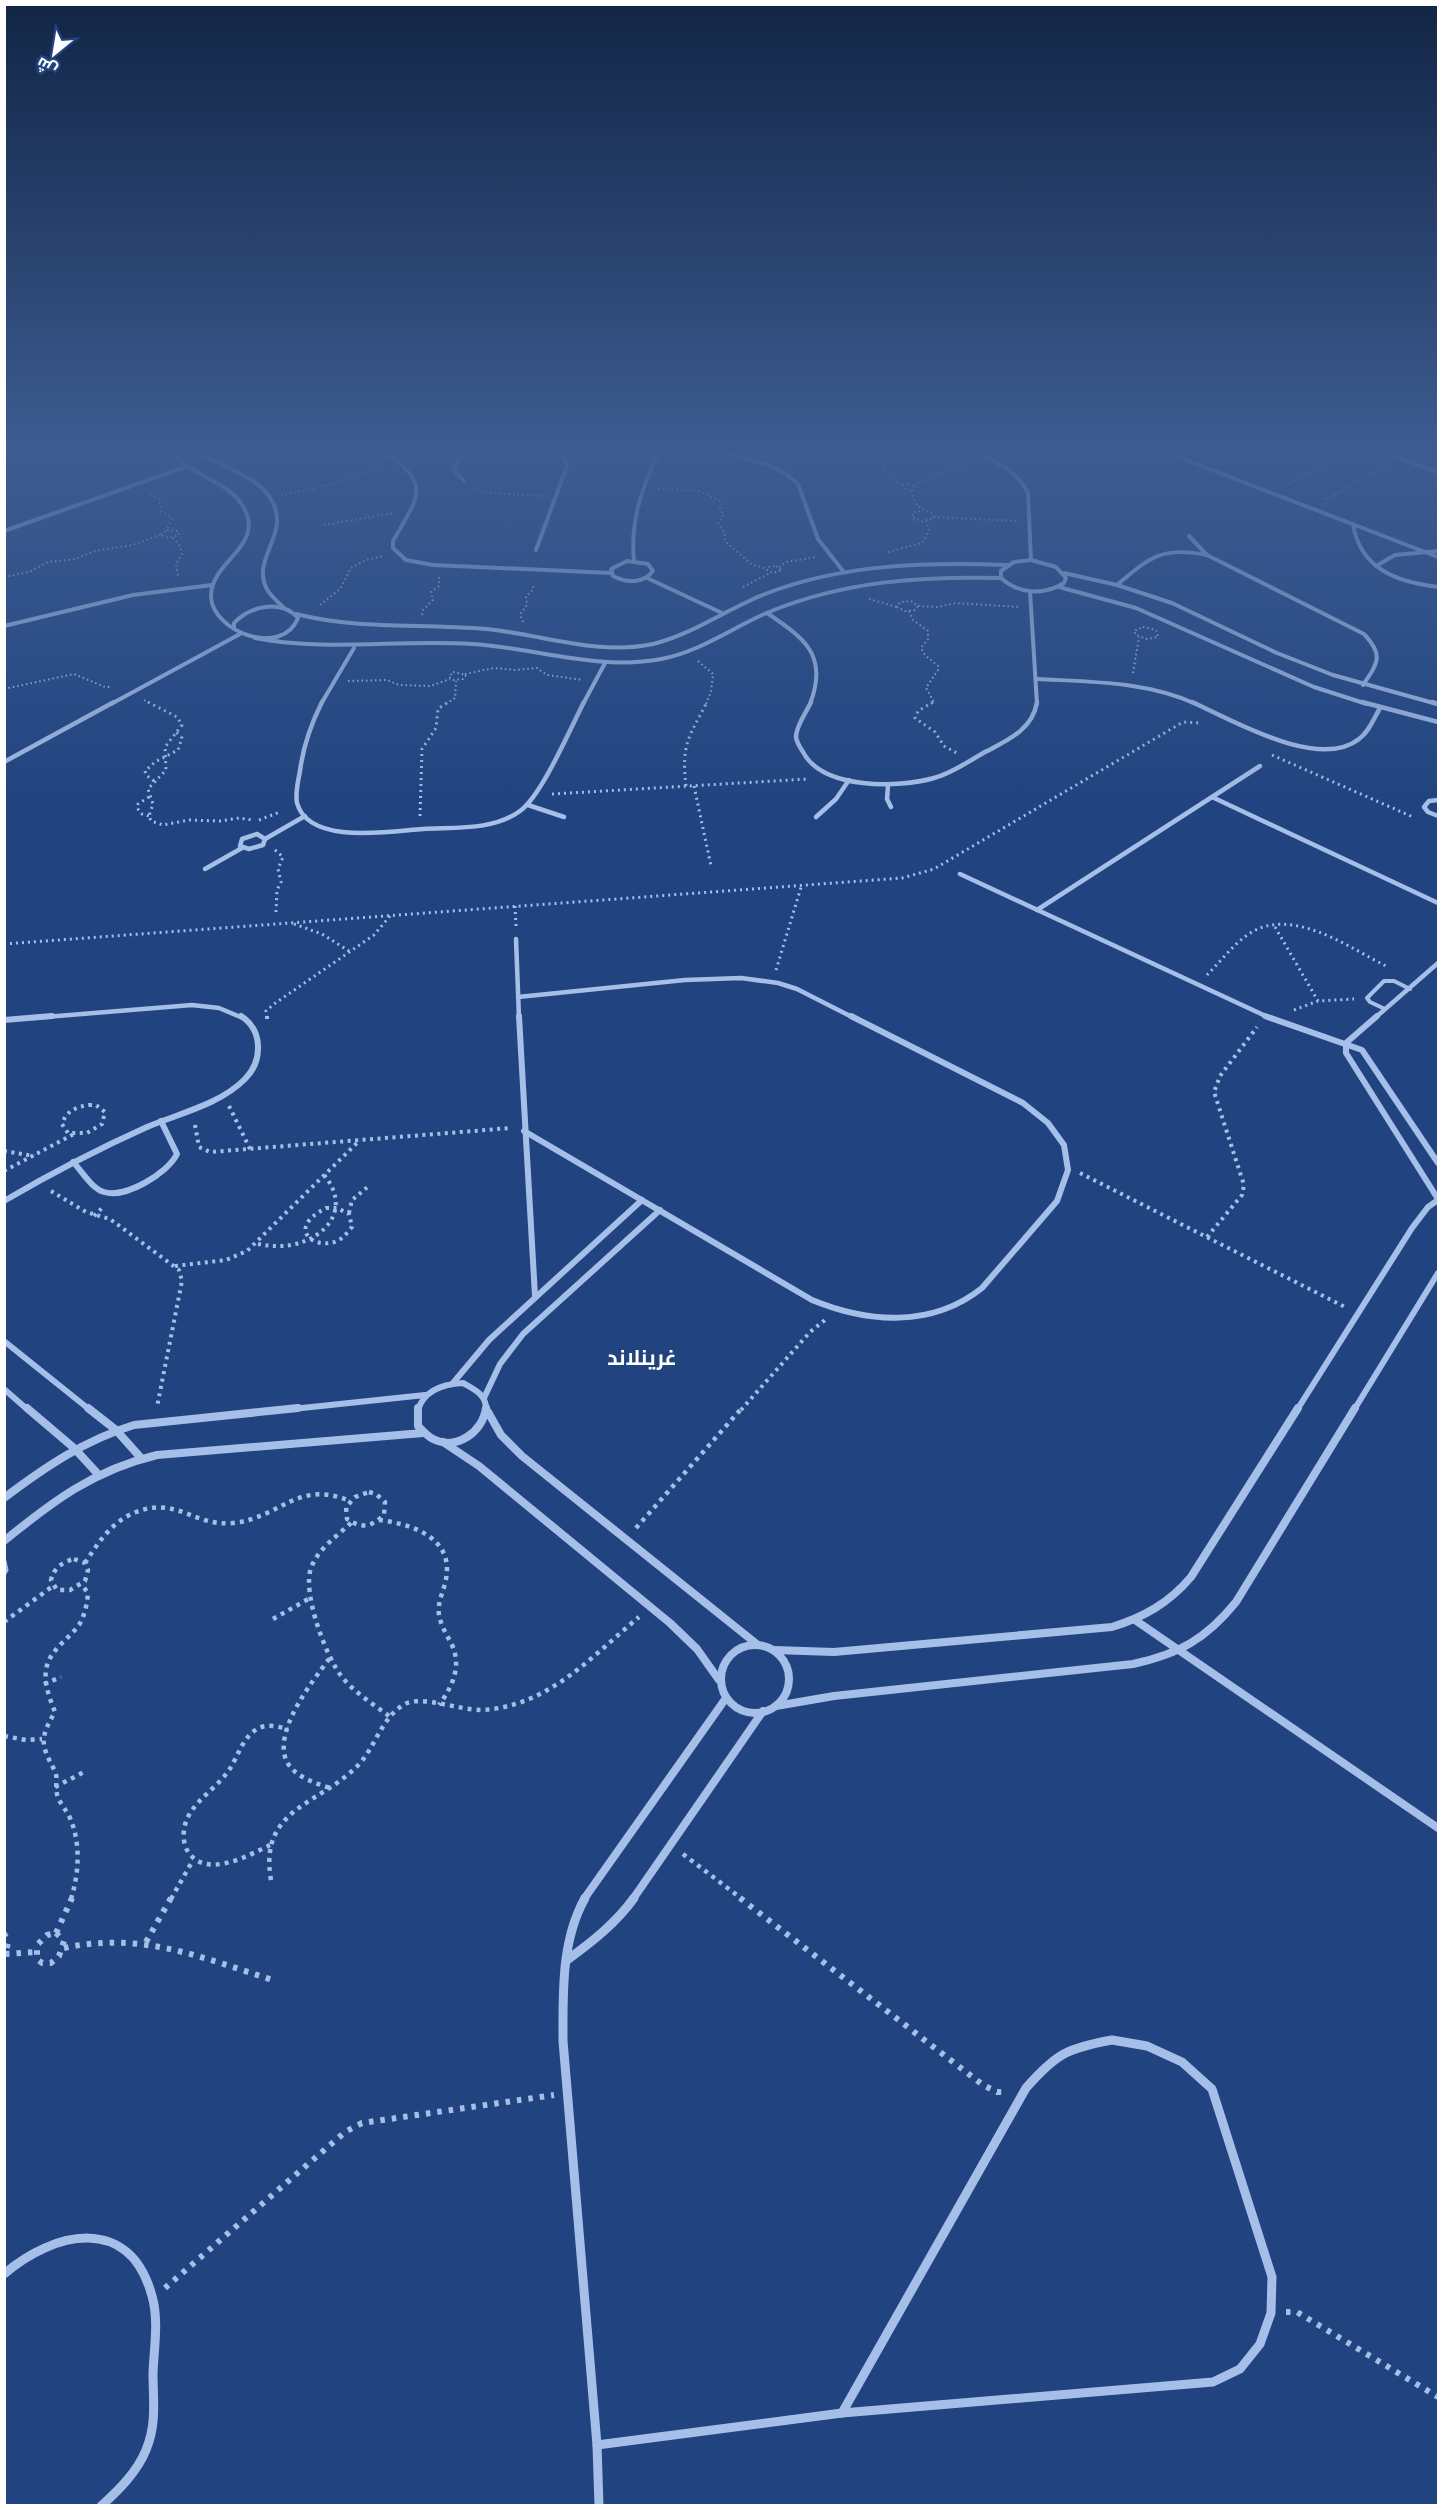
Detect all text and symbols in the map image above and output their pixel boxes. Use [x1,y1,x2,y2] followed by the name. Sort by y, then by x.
[24,24,84,84] north arrow
[33,53,60,81] text: ش
[607,1344,677,1370] district label: غرينلاند

